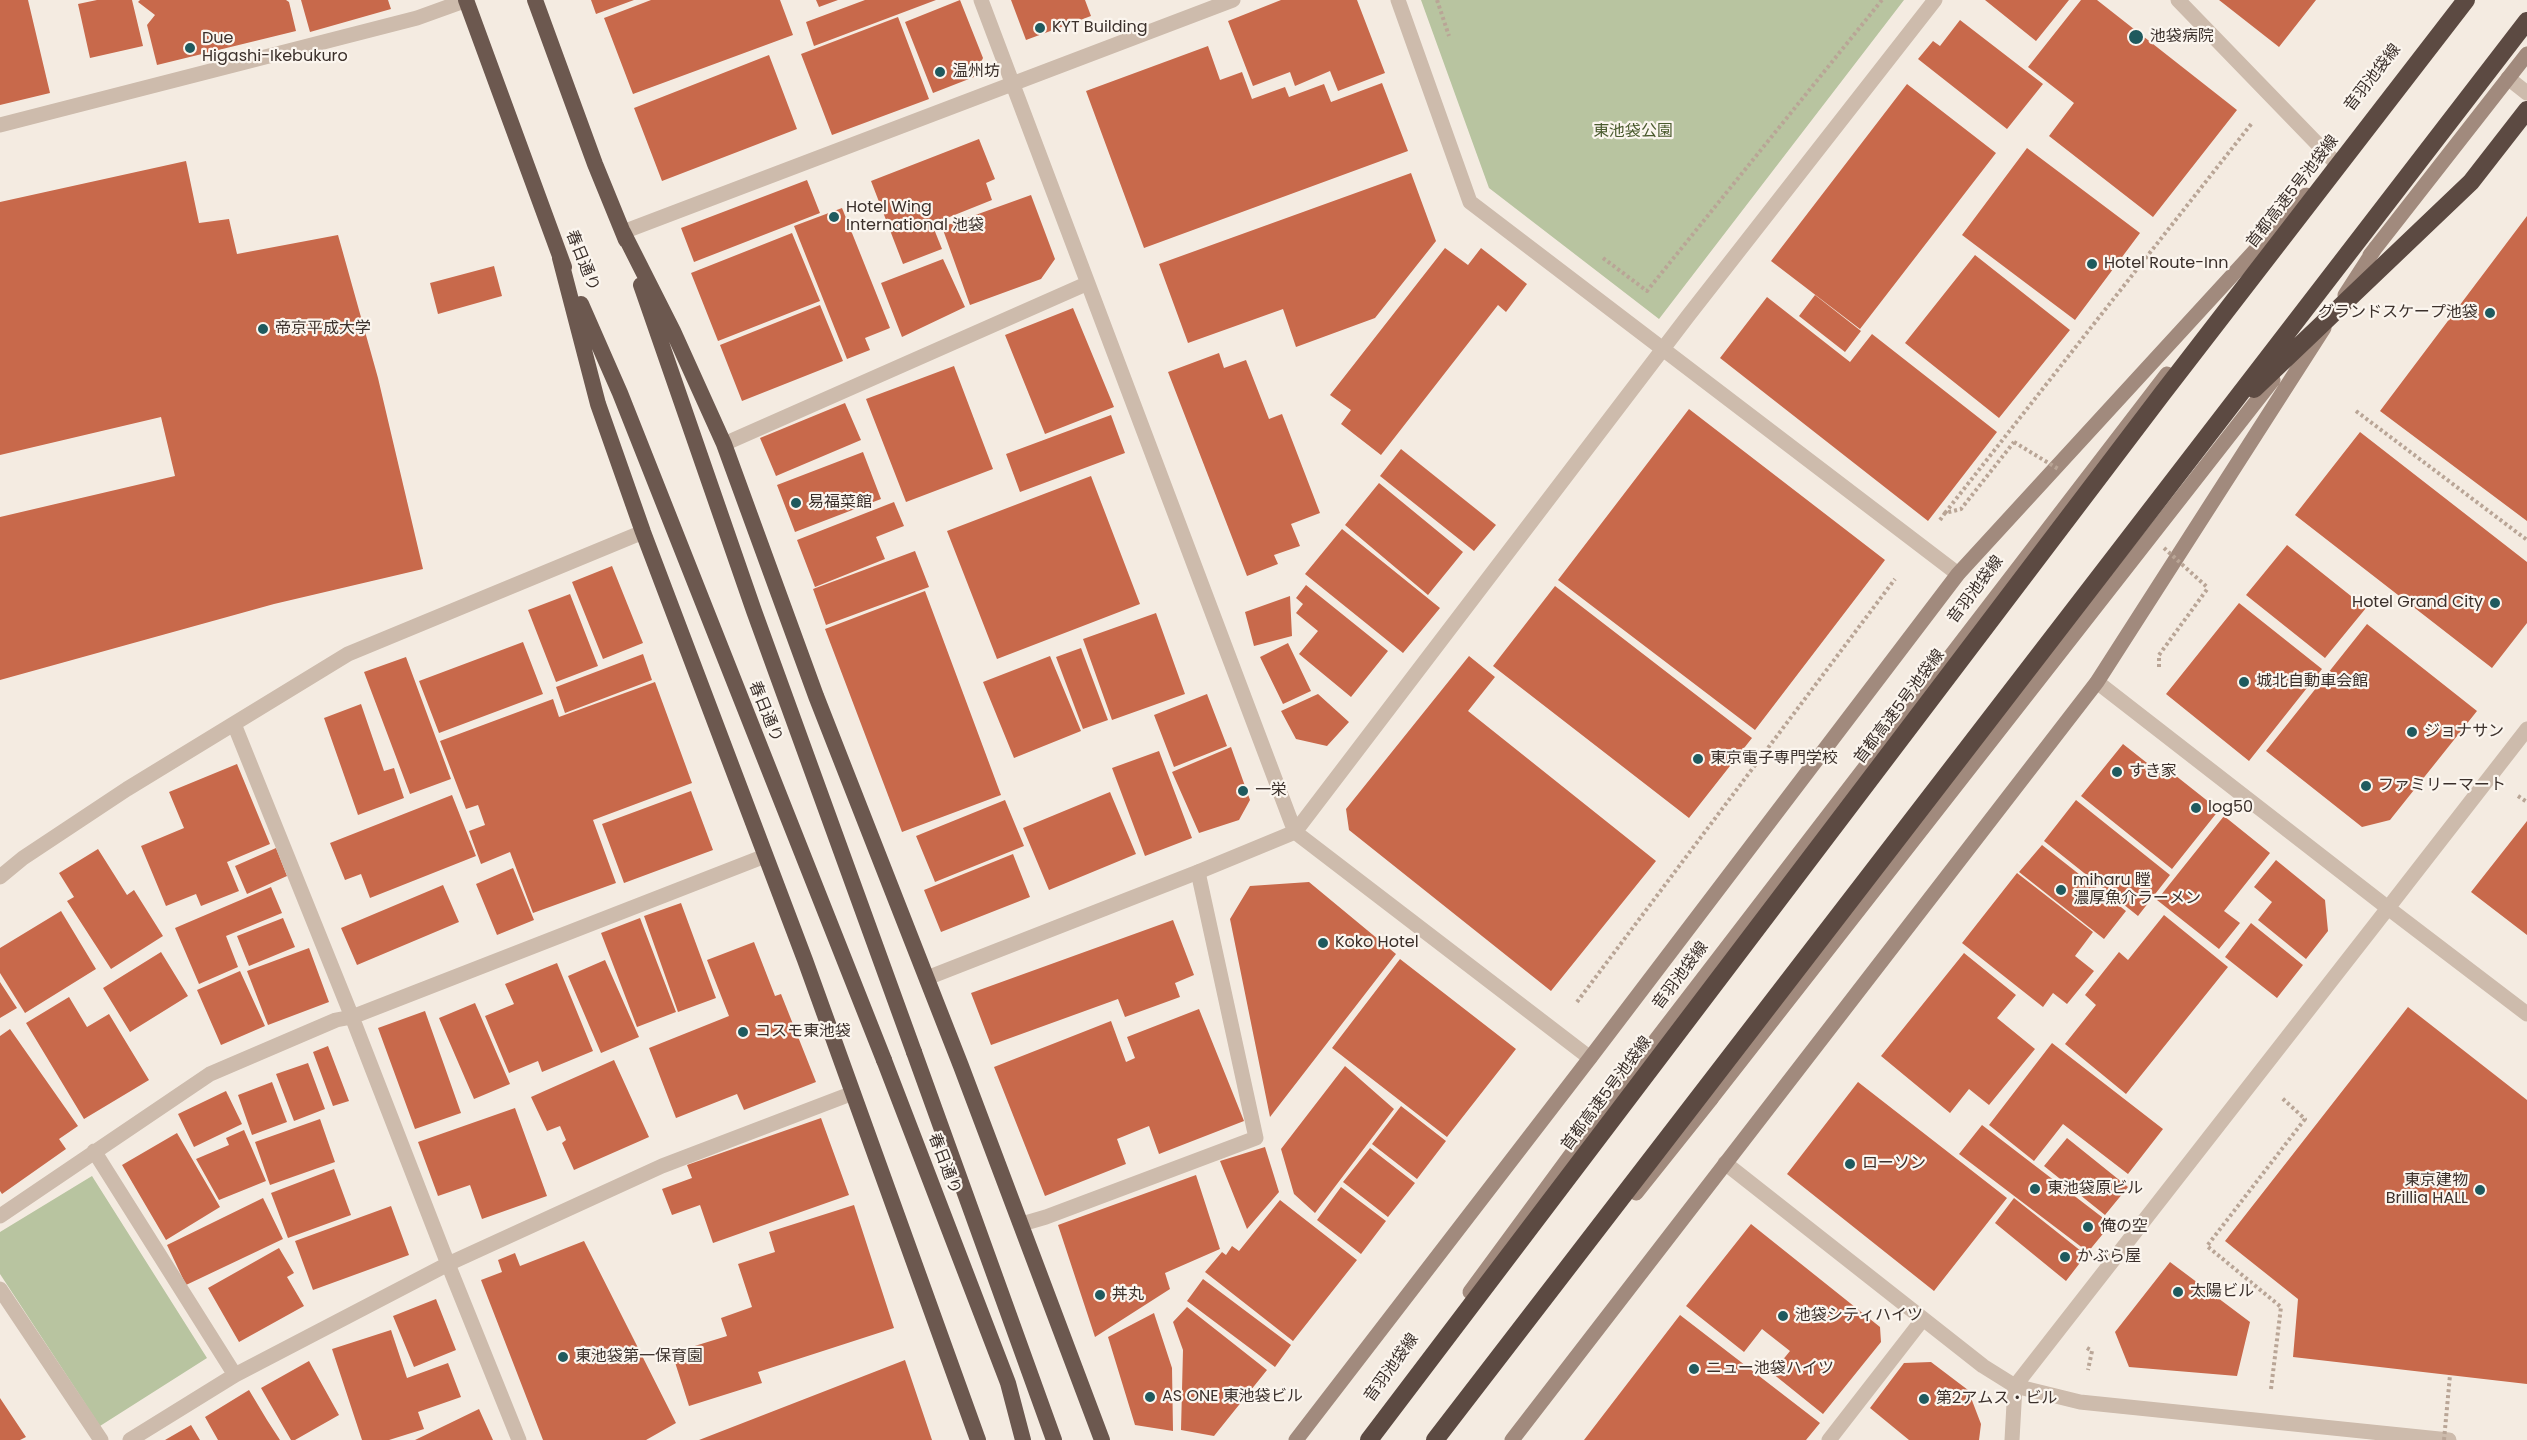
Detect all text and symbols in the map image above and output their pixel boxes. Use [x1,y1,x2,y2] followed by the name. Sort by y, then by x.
[1052,18,1148,38] place label: KYT Building
[1033,21,1047,35] marker: KYT Building
[2150,27,2214,47] place label: 池袋病院
[2127,28,2145,46] marker: 池袋病院
[202,29,348,67] place label: Due Higashi-Ikebukuro
[183,41,197,55] marker: Due Higashi-Ikebukuro
[2341,41,2405,115] street label: 音羽池袋線
[952,62,1000,82] place label: 温州坊
[933,65,947,79] marker: 温州坊
[1593,122,1673,142] park label: 東池袋公園
[2243,132,2343,252] street label: 首都高速5号池袋線
[846,198,984,236] place label: Hotel Wing International 池袋
[827,210,841,224] marker: Hotel Wing International 池袋
[561,228,603,294] street label: 春日通り
[2104,254,2228,274] place label: Hotel Route-Inn
[2085,257,2099,271] marker: Hotel Route-Inn
[2318,303,2478,323] place label: グランドスケープ池袋
[2483,306,2497,320] marker: グランドスケープ池袋
[275,319,371,339] place label: 帝京平成大学
[256,322,270,336] marker: 帝京平成大学
[808,493,872,513] place label: 易福菜館
[789,496,803,510] marker: 易福菜館
[1944,552,2008,628] street label: 音羽池袋線
[2352,593,2483,613] place label: Hotel Grand City
[2488,596,2502,610] marker: Hotel Grand City
[1851,646,1949,768] street label: 首都高速5号池袋線
[2256,672,2368,692] place label: 城北自動車会館
[2237,675,2251,689] marker: 城北自動車会館
[744,679,786,745] street label: 春日通り
[2424,722,2504,742] place label: ジョナサン
[2405,725,2419,739] marker: ジョナサン
[1710,749,1838,769] place label: 東京電子専門学校
[1691,752,1705,766] marker: 東京電子専門学校
[2129,762,2177,782] place label: すき家
[2110,765,2124,779] marker: すき家
[2378,776,2506,796] place label: ファミリーマート
[2359,779,2373,793] marker: ファミリーマート
[1255,781,1287,801] place label: 一栄
[1236,784,1250,798] marker: 一栄
[2208,798,2253,818] place label: log50
[2189,801,2203,815] marker: log50
[2073,871,2201,909] place label: miharu 瞠 濃厚魚介ラーメン
[2054,883,2068,897] marker: miharu 瞠 濃厚魚介ラーメン
[1335,933,1419,953] place label: Koko Hotel
[1316,936,1330,950] marker: Koko Hotel
[1649,938,1713,1014] street label: 音羽池袋線
[755,1022,851,1042] place label: コスモ東池袋
[736,1025,750,1039] marker: コスモ東池袋
[1558,1033,1656,1155] street label: 首都高速5号池袋線
[924,1131,964,1197] street label: 春日通り
[1862,1154,1926,1174] place label: ローソン
[1843,1157,1857,1171] marker: ローソン
[2386,1171,2468,1209] place label: 東京建物 Brillia HALL
[2047,1179,2143,1199] place label: 東池袋原ビル
[2028,1182,2042,1196] marker: 東池袋原ビル
[2473,1183,2487,1197] marker: 東京建物 Brillia HALL
[2100,1217,2148,1237] place label: 俺の空
[2081,1220,2095,1234] marker: 俺の空
[2077,1247,2141,1267] place label: かぶら屋
[2058,1250,2072,1264] marker: かぶら屋
[2190,1282,2254,1302] place label: 太陽ビル
[1112,1285,1144,1305] place label: 丼丸
[2171,1285,2185,1299] marker: 太陽ビル
[1093,1288,1107,1302] marker: 丼丸
[1795,1306,1923,1326] place label: 池袋シティハイツ
[1776,1309,1790,1323] marker: 池袋シティハイツ
[1361,1330,1423,1406] street label: 音羽池袋線
[575,1347,703,1367] place label: 東池袋第一保育園
[556,1350,570,1364] marker: 東池袋第一保育園
[1706,1359,1834,1379] place label: ニュー池袋ハイツ
[1687,1362,1701,1376] marker: ニュー池袋ハイツ
[1162,1387,1303,1407] place label: AS ONE 東池袋ビル
[1936,1389,2057,1409] place label: 第2アムス・ビル
[1143,1390,1157,1404] marker: AS ONE 東池袋ビル
[1917,1392,1931,1406] marker: 第2アムス・ビル

